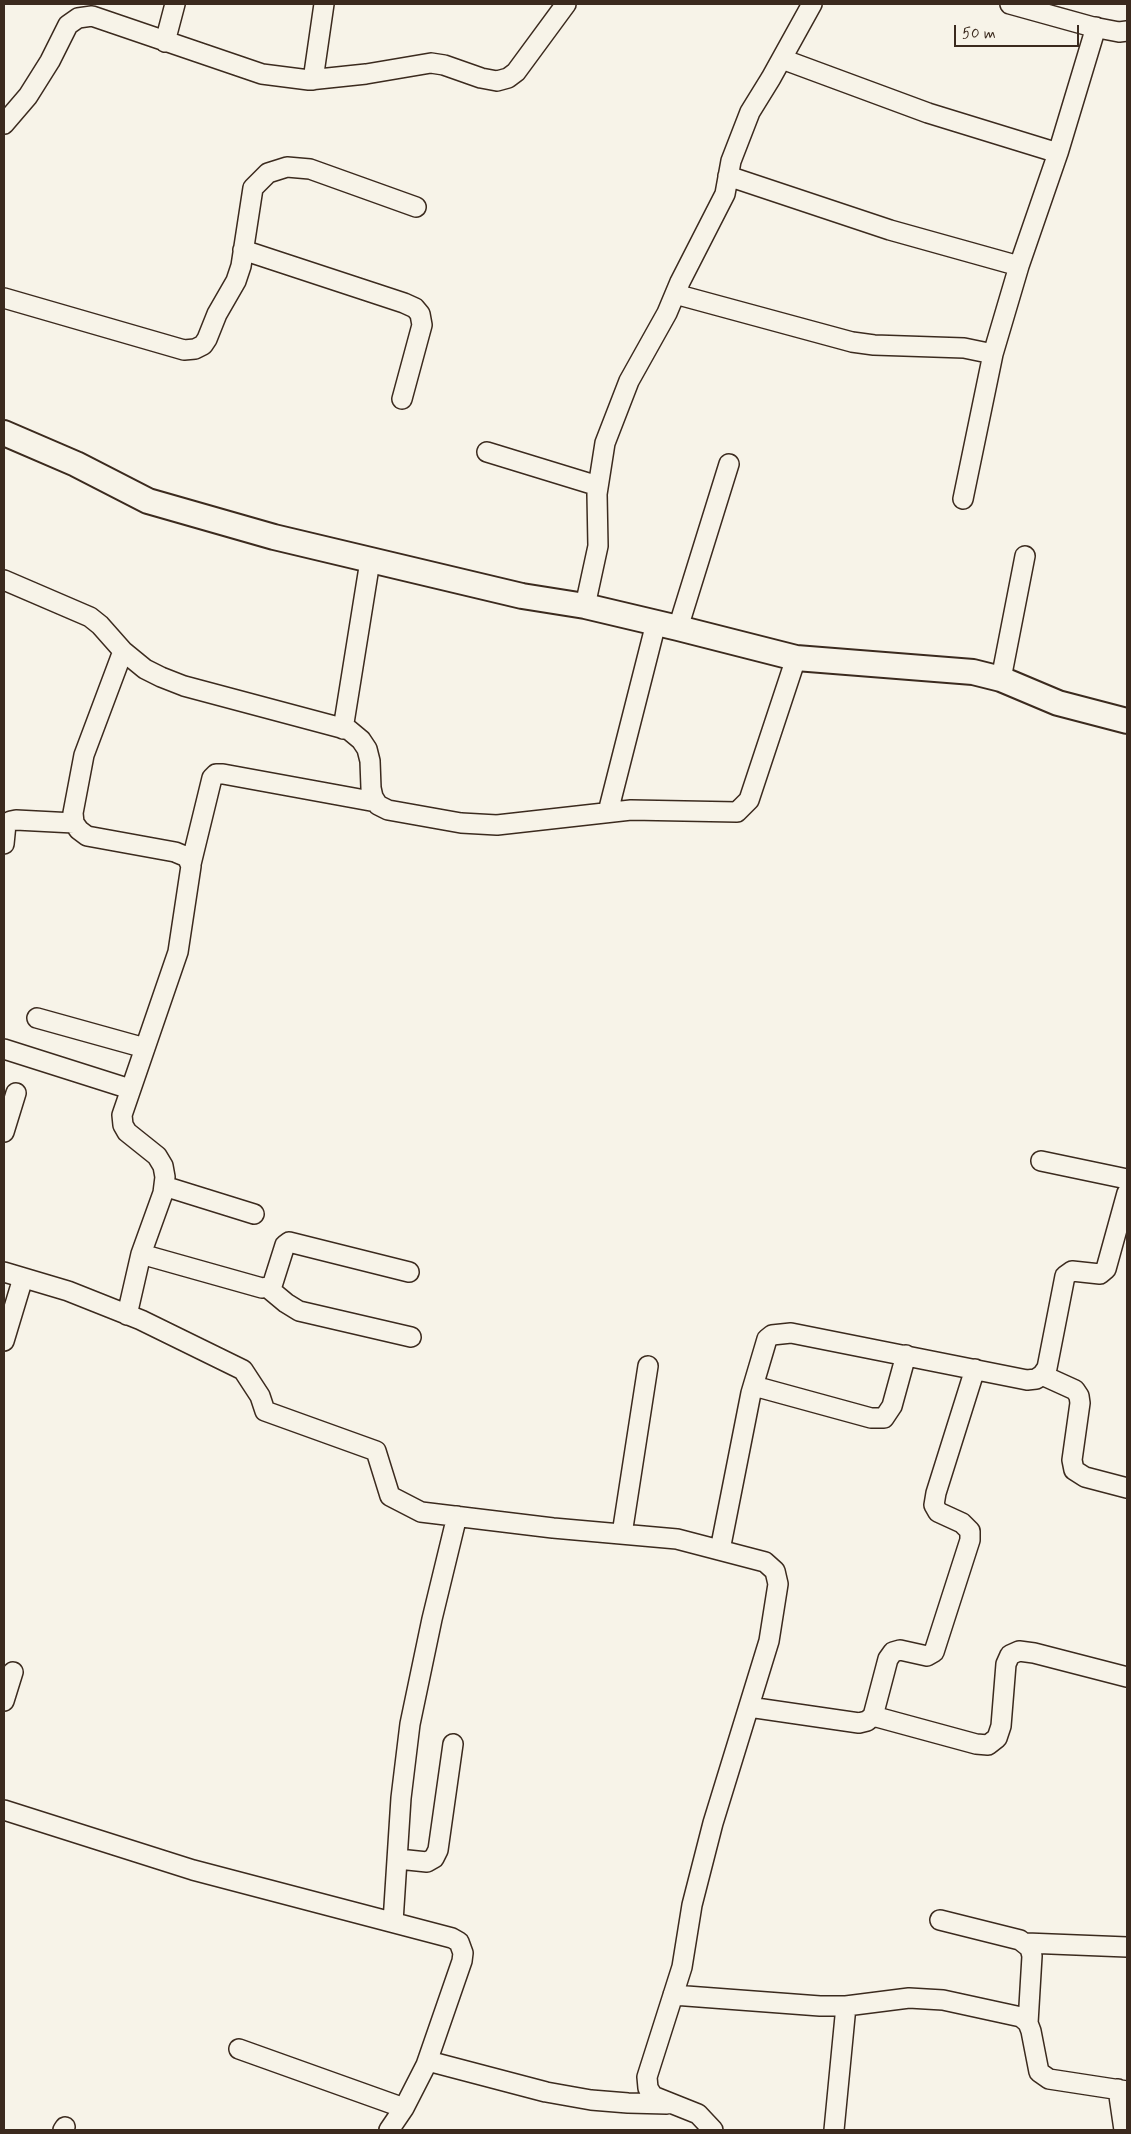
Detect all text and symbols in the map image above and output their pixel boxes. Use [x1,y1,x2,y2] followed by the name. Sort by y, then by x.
[956,15,1081,47] scale bar
[962,24,996,44] text: 50 m

